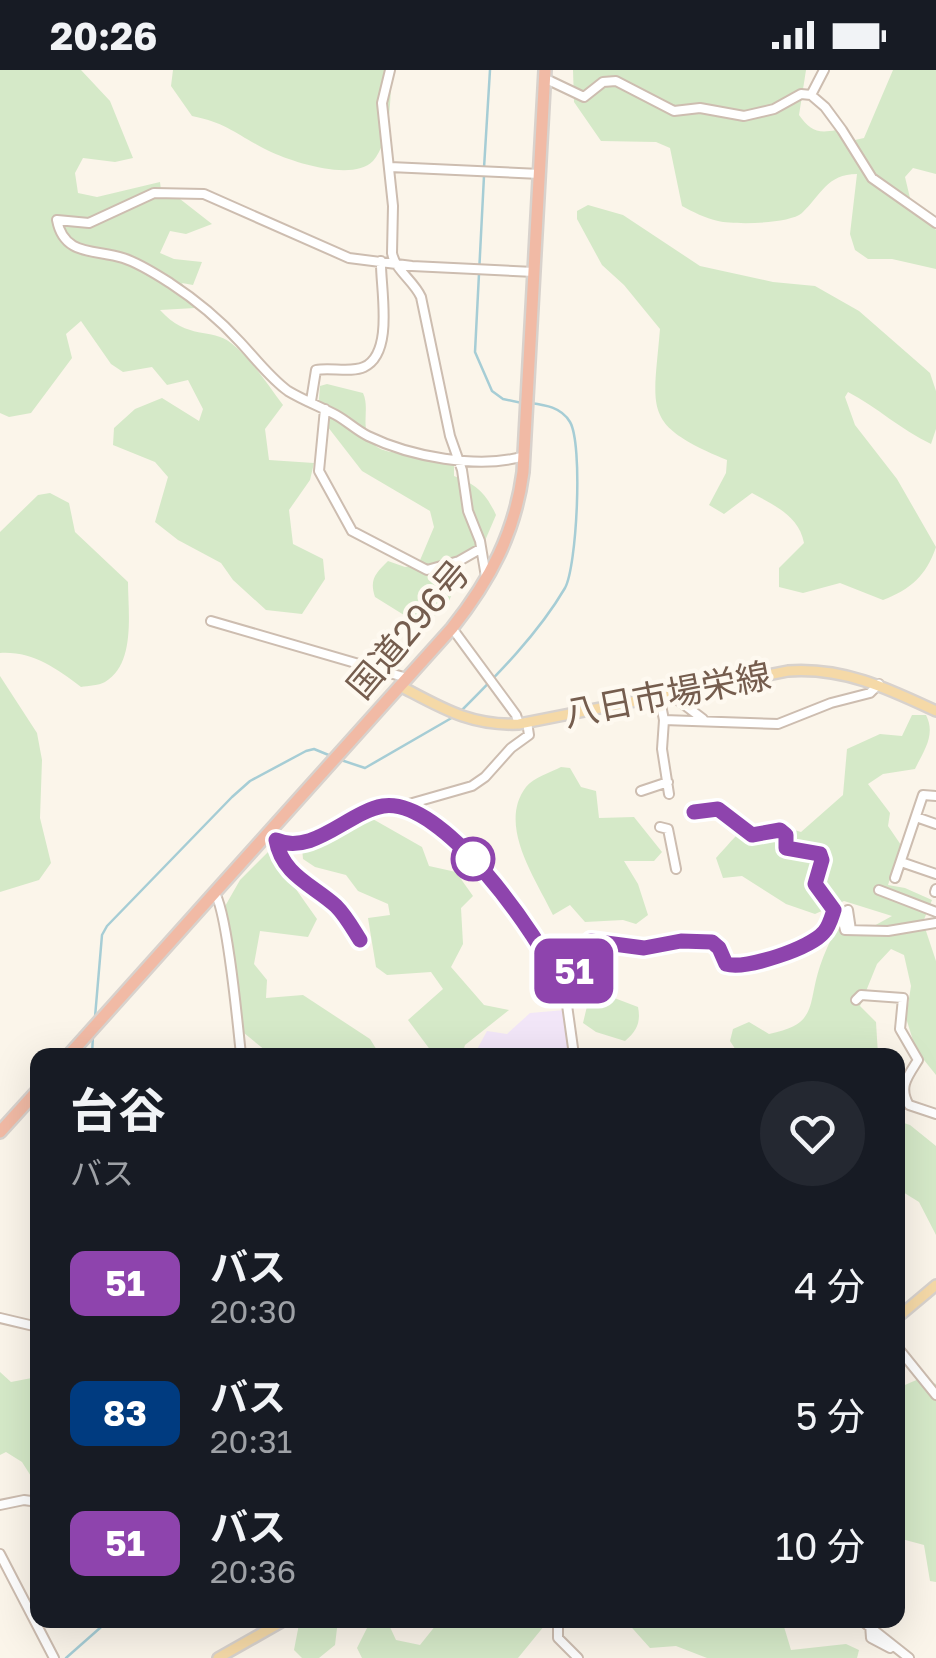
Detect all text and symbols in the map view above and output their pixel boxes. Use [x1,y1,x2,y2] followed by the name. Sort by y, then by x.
[50,13,157,58] text: 20:26
[338,551,478,707] street label: 国道296号
[560,653,774,735] street label: 八日市場栄線
[452,838,494,880] unlabelled marker
[529,938,619,1004] line badge: 51
[554,950,594,992] text: 51
[70,1081,166,1139] text: 台谷
[760,1081,865,1186] button: heart
[70,1154,134,1192] text: バス
[210,1244,286,1289] text: バス
[105,1262,145,1304] text: 51
[794,1263,865,1308] text: 4 分
[210,1292,297,1330] text: 20:30
[210,1374,286,1419] text: バス
[103,1392,147,1434] text: 83
[795,1393,865,1438] text: 5 分
[210,1422,292,1460] text: 20:31
[210,1504,286,1549] text: バス
[105,1522,145,1564] text: 51
[776,1523,865,1568] text: 10 分
[210,1552,296,1590] text: 20:36

